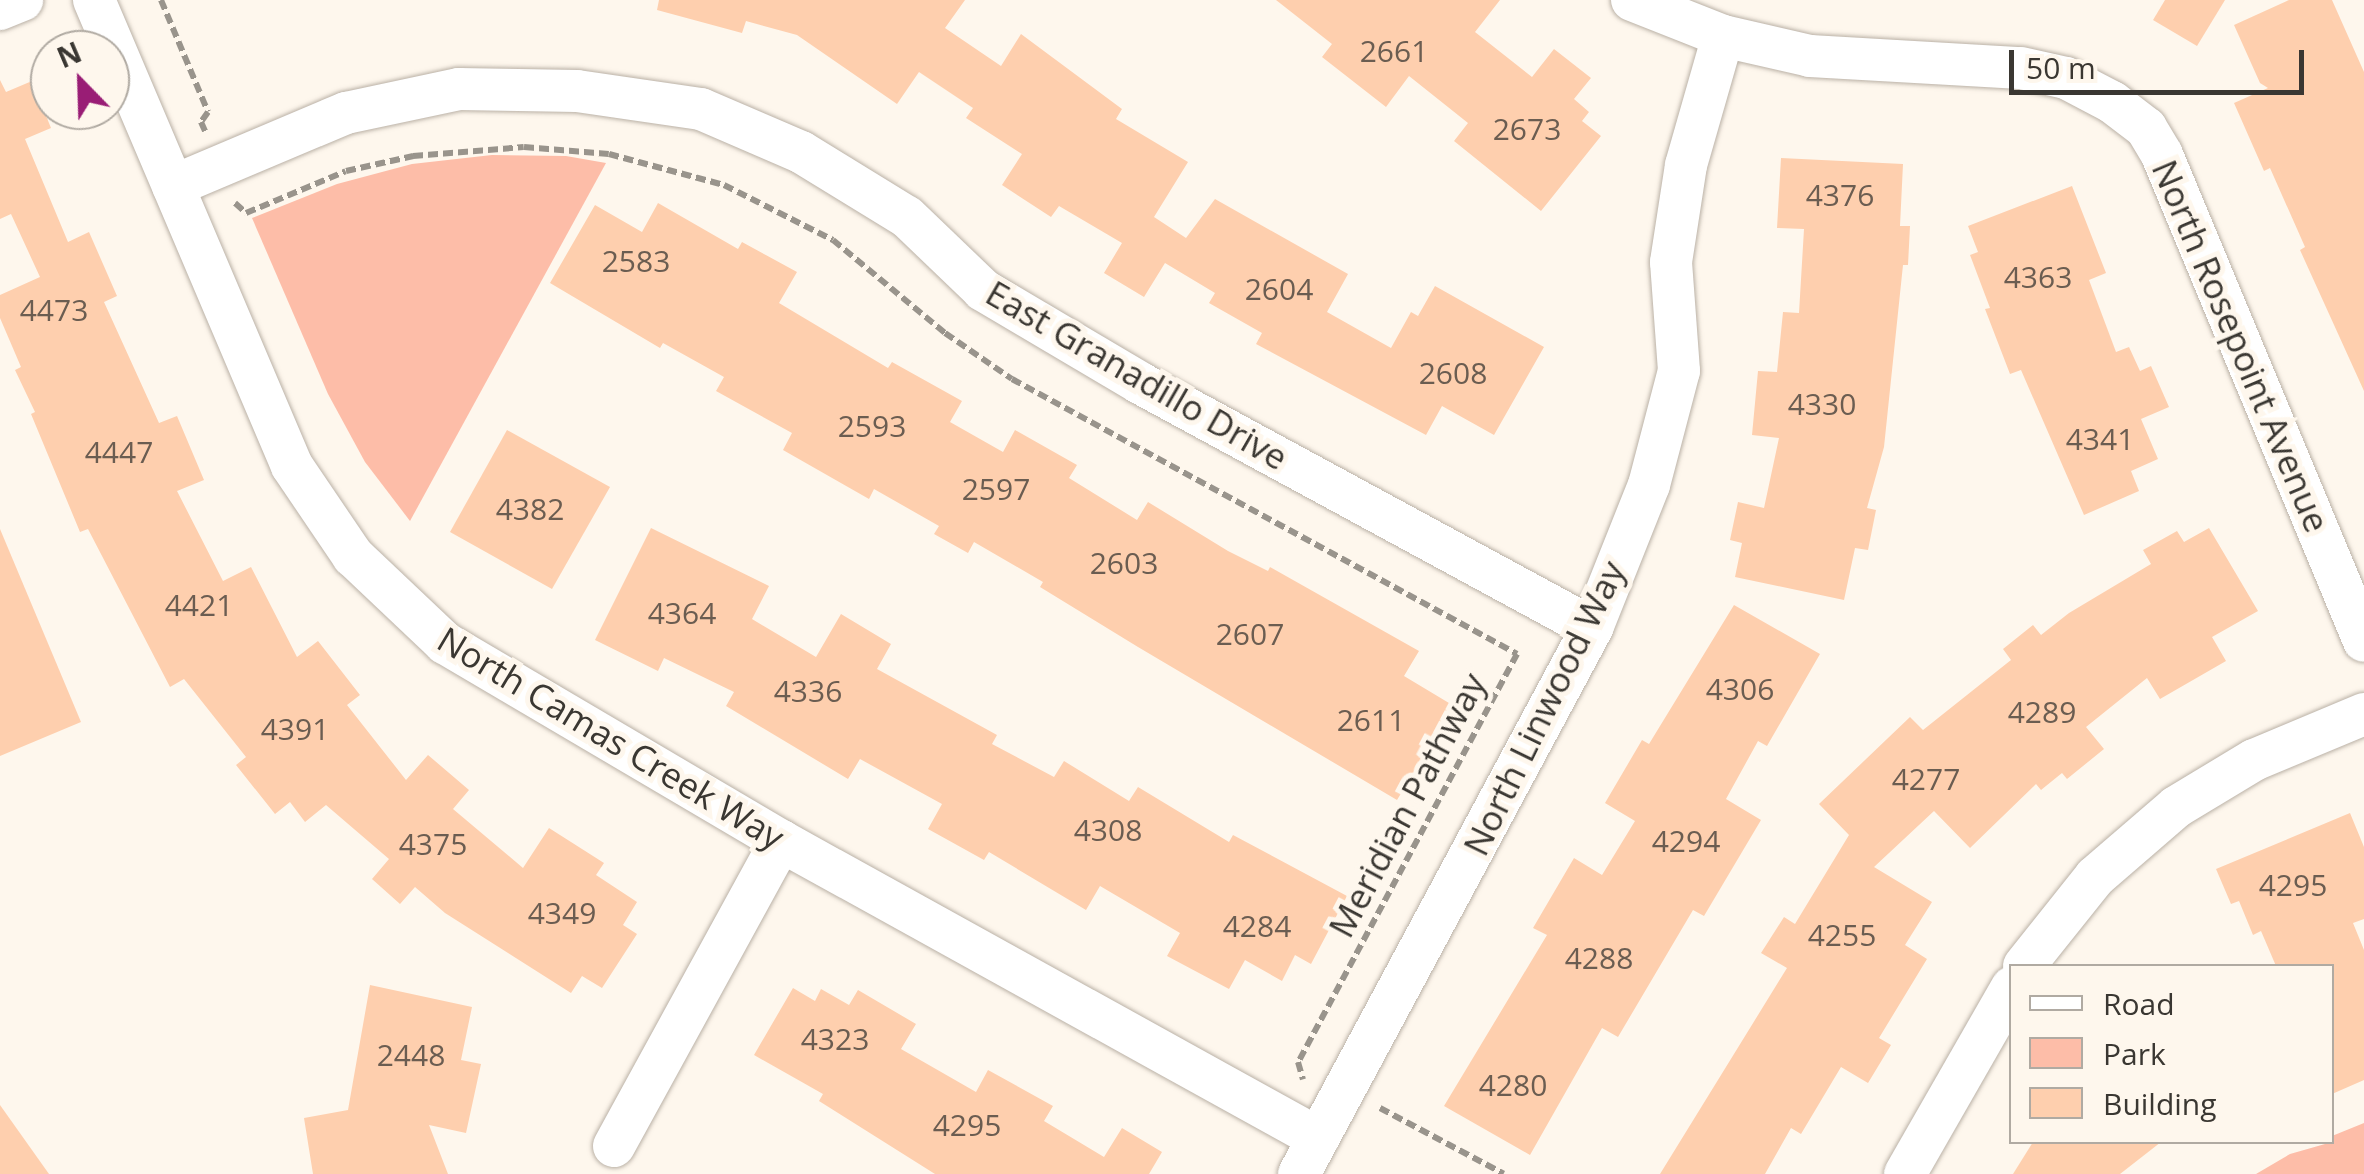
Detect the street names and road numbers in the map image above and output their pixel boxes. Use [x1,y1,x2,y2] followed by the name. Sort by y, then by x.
[2144,154,2338,538] street label: North Rosepoint Avenue
[979,272,1295,478] street label: East Granadillo Drive
[1454,554,1634,862] street label: North Linwood Way
[430,618,792,858] street label: North Camas Creek Way
[1320,666,1494,944] street label: Meridian Pathway

